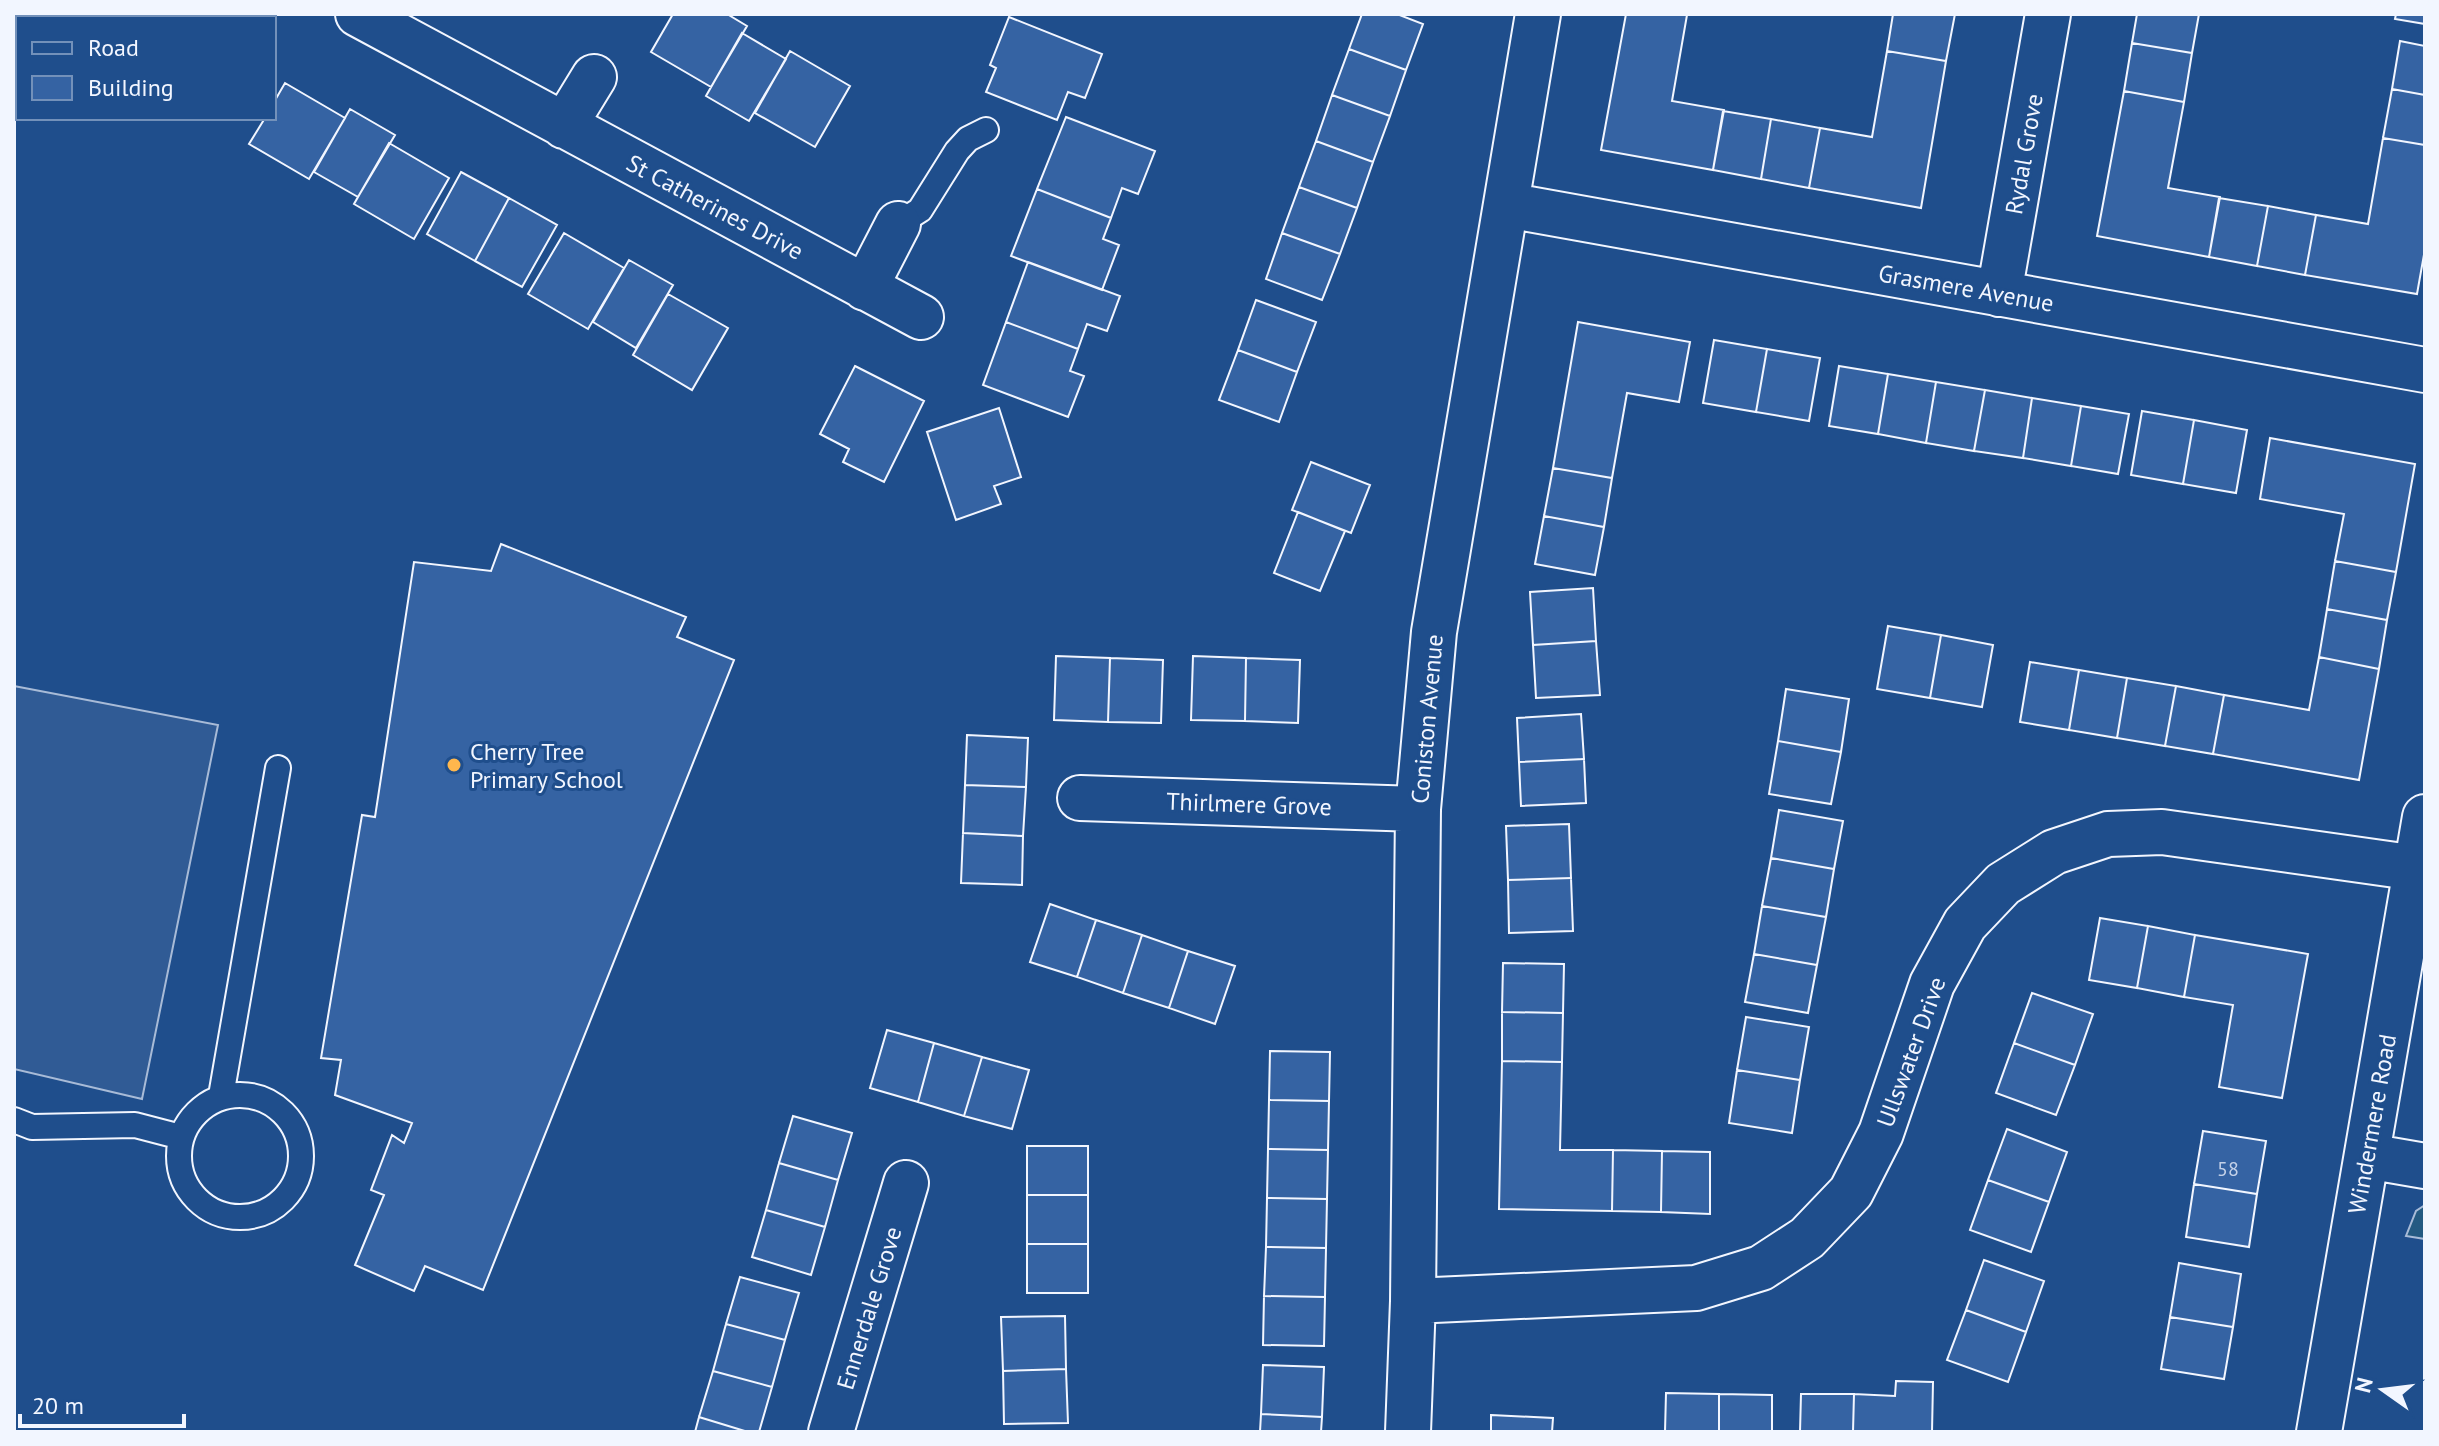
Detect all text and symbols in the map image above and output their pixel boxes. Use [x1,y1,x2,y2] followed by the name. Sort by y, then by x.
[16,16,276,120] legend
[88,32,139,63] text: Road
[88,72,174,103] text: Building
[1998,91,2050,217] street label: Rydal Grove
[621,147,809,267] street label: St Catherines Drive
[1876,257,2056,319] street label: Grasmere Avenue
[1404,633,1450,805] street label: Coniston Avenue
[470,736,623,795] place label: Cherry Tree Primary School
[445,756,463,774] marker: Cherry Tree Primary School
[1166,786,1332,822] street label: Thirlmere Grove
[1869,973,1953,1131] street label: Ullswater Drive
[2341,1032,2403,1216] street label: Windermere Road
[2217,1156,2239,1182] house number: 58
[829,1223,909,1393] street label: Ennerdale Grove
[2343,1350,2423,1430] north arrow
[2348,1375,2379,1396] text: N
[20,1378,184,1428] scale bar
[32,1390,84,1421] text: 20 m

